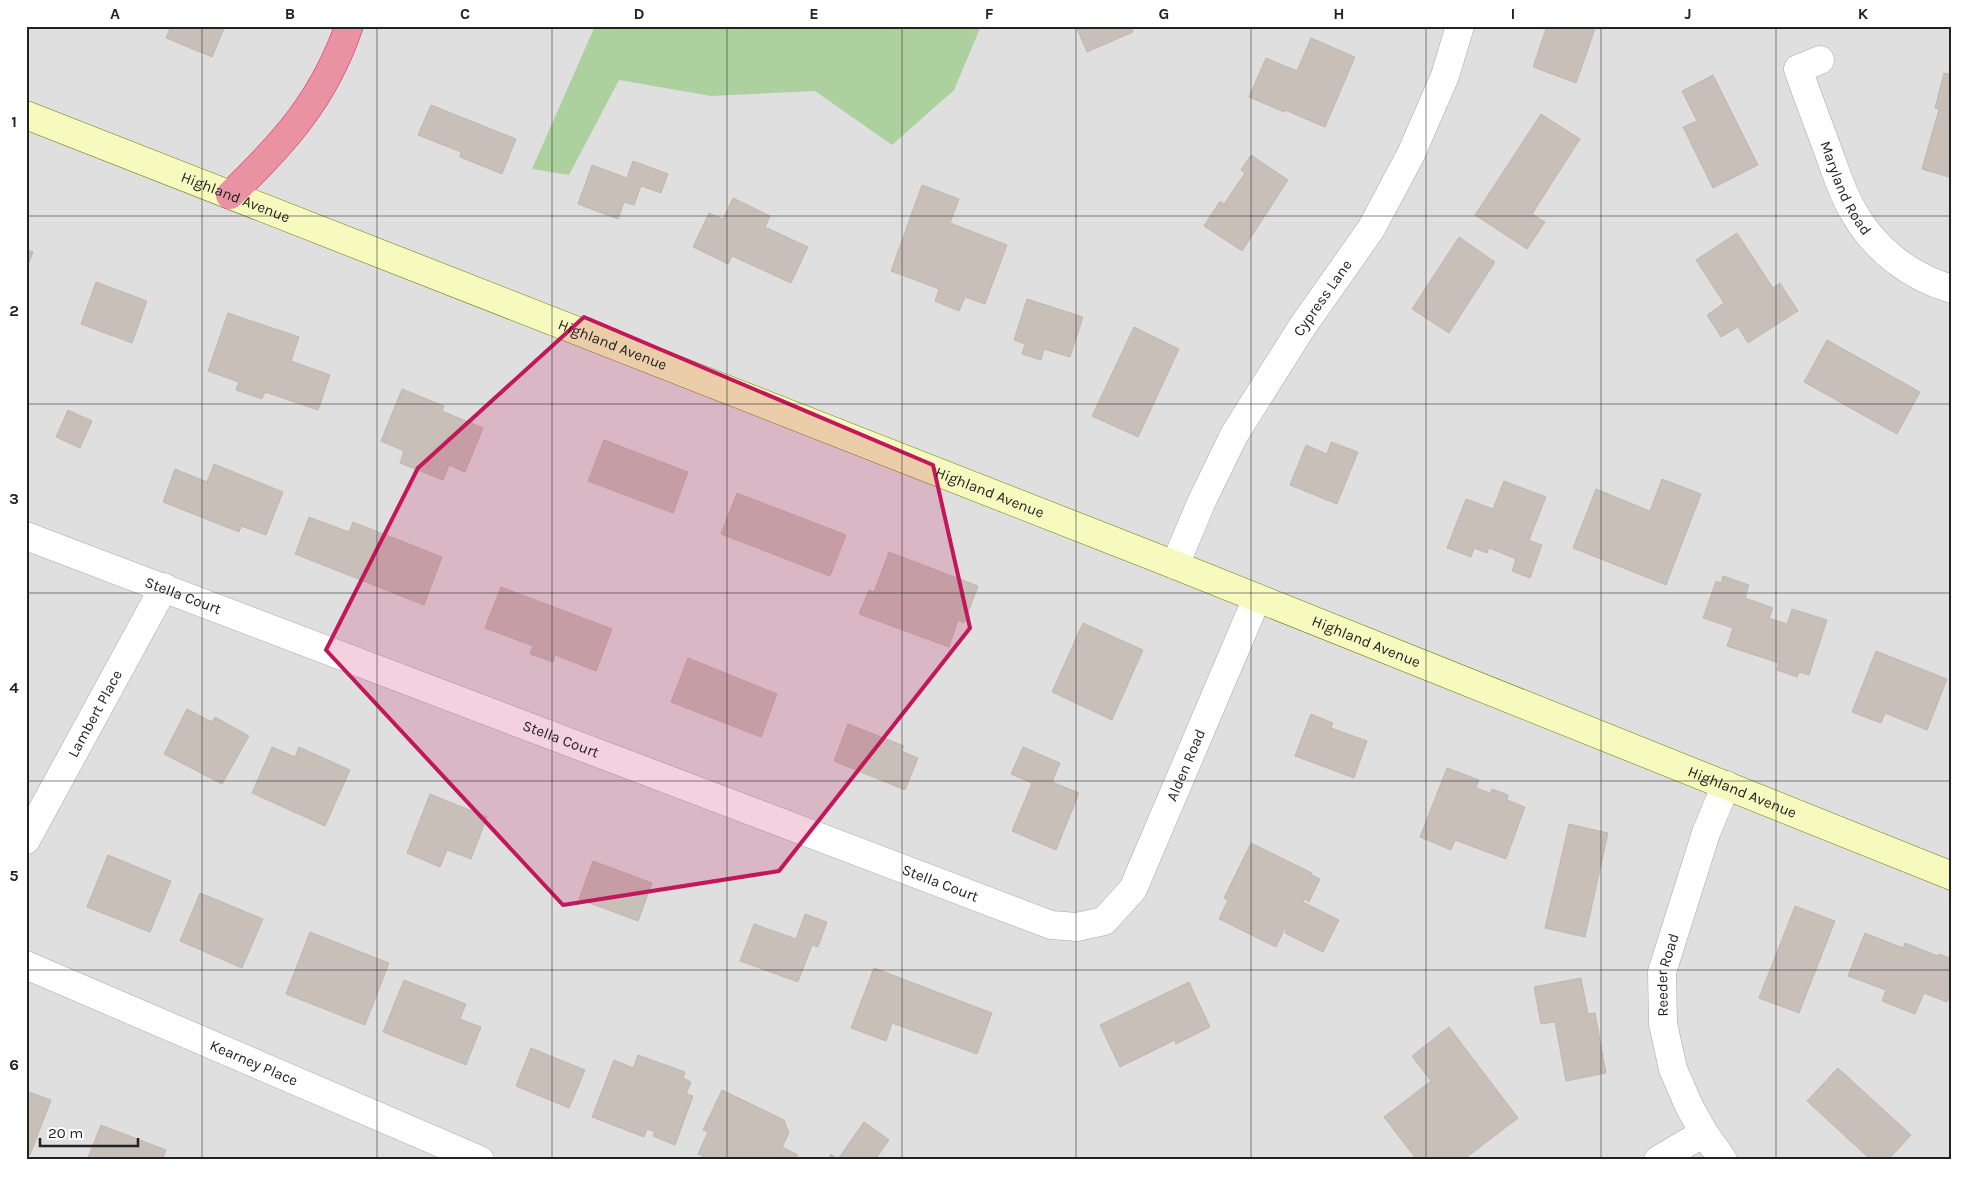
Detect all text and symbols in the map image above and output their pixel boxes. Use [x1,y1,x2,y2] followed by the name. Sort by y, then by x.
[110,4,120,23] text: A
[285,4,295,23] text: B
[460,4,470,23] text: C
[634,4,645,23] text: D
[809,4,819,23] text: E
[985,4,994,23] text: F
[1159,4,1169,23] text: G
[1333,4,1345,23] text: H
[1511,4,1515,23] text: I
[1684,4,1692,23] text: J
[1858,4,1869,23] text: K
[11,112,17,131] text: 1
[1816,138,1875,239] street label: Maryland Road
[178,168,293,226] street label: Highland Avenue
[1289,256,1356,340] street label: Cypress Lane
[9,301,19,320] text: 2
[556,315,670,374] street label: Highland Avenue
[933,463,1047,522] street label: Highland Avenue
[9,489,19,508] text: 3
[142,573,224,618] street label: Stella Court
[1309,612,1423,671] street label: Highland Avenue
[64,667,126,760] street label: Lambert Place
[9,678,19,697] text: 4
[520,716,602,762] street label: Stella Court
[1163,726,1209,804] street label: Alden Road
[1685,762,1799,822] street label: Highland Avenue
[900,860,981,906] street label: Stella Court
[9,866,19,885] text: 5
[1653,931,1683,1017] street label: Reeder Road
[207,1036,301,1090] street label: Kearney Place
[9,1055,19,1074] text: 6
[40,1116,138,1148] scale bar
[48,1124,83,1142] text: 20 m

